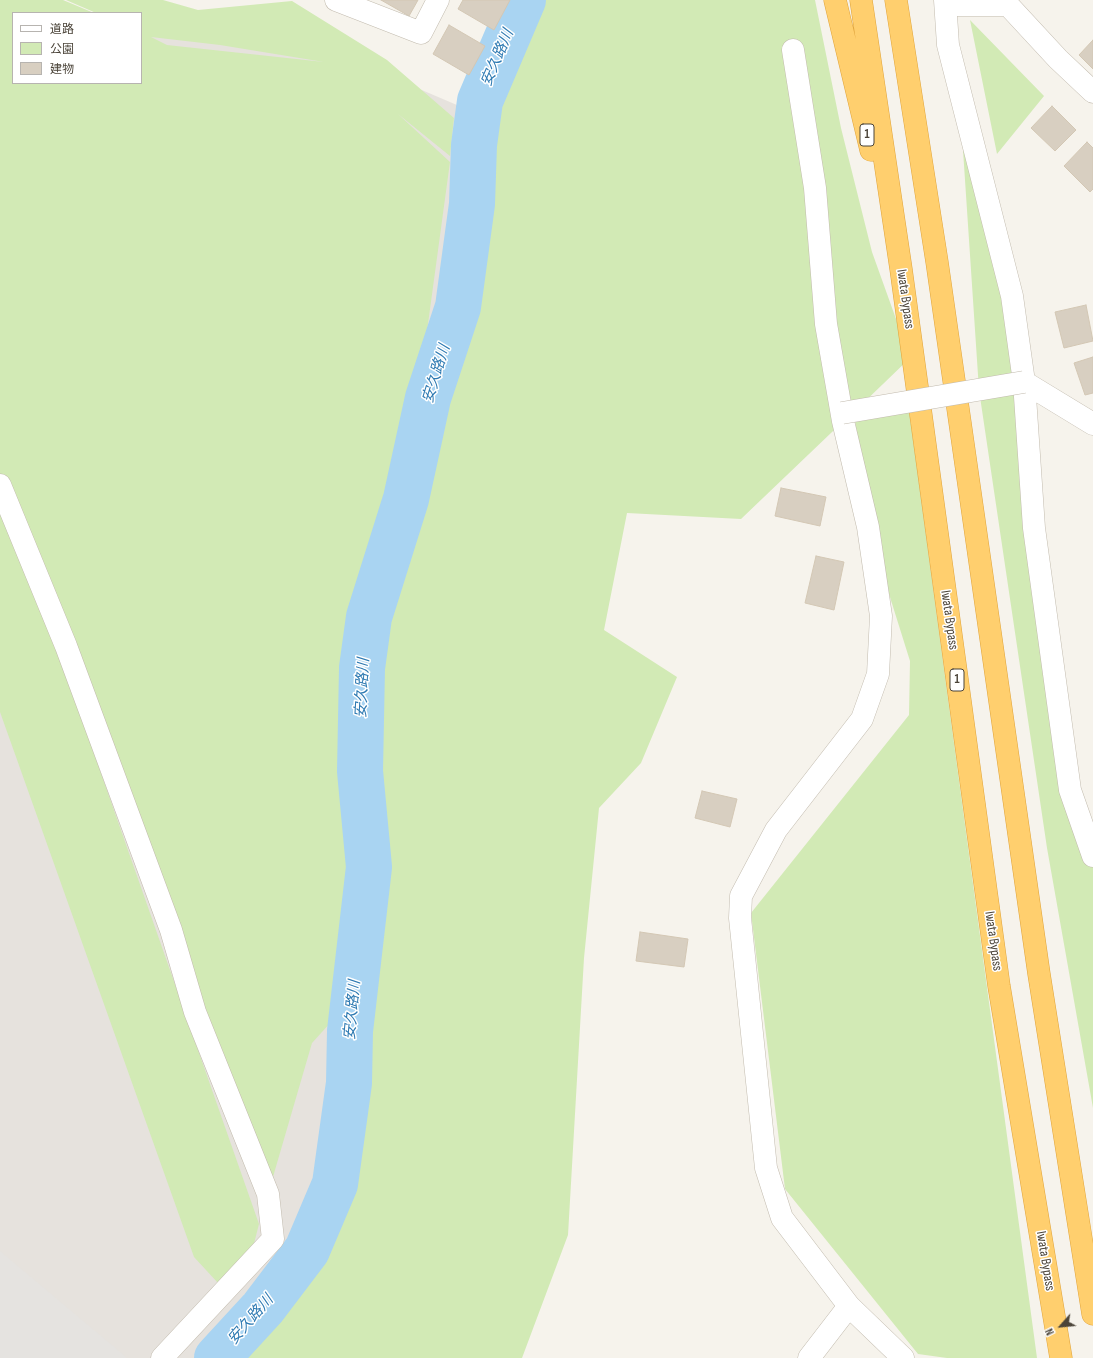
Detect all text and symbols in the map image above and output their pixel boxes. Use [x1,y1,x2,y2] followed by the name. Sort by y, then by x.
[12,12,142,84] legend
[50,22,74,37] text: 道路
[478,27,518,89] water label: 安久路川
[50,42,74,57] text: 公園
[50,62,74,77] text: 建物
[860,124,874,146] road number: 1
[892,268,918,330] street label: Iwata Bypass
[420,343,454,405] water label: 安久路川
[936,589,962,651] street label: Iwata Bypass
[352,658,374,718] water label: 安久路川
[950,669,964,691] road number: 1
[980,910,1006,972] street label: Iwata Bypass
[341,979,365,1041] water label: 安久路川
[1032,1230,1058,1292] street label: Iwata Bypass
[225,1291,277,1349] water label: 安久路川
[1041,1306,1081,1346] north arrow
[1043,1326,1057,1337] text: N

